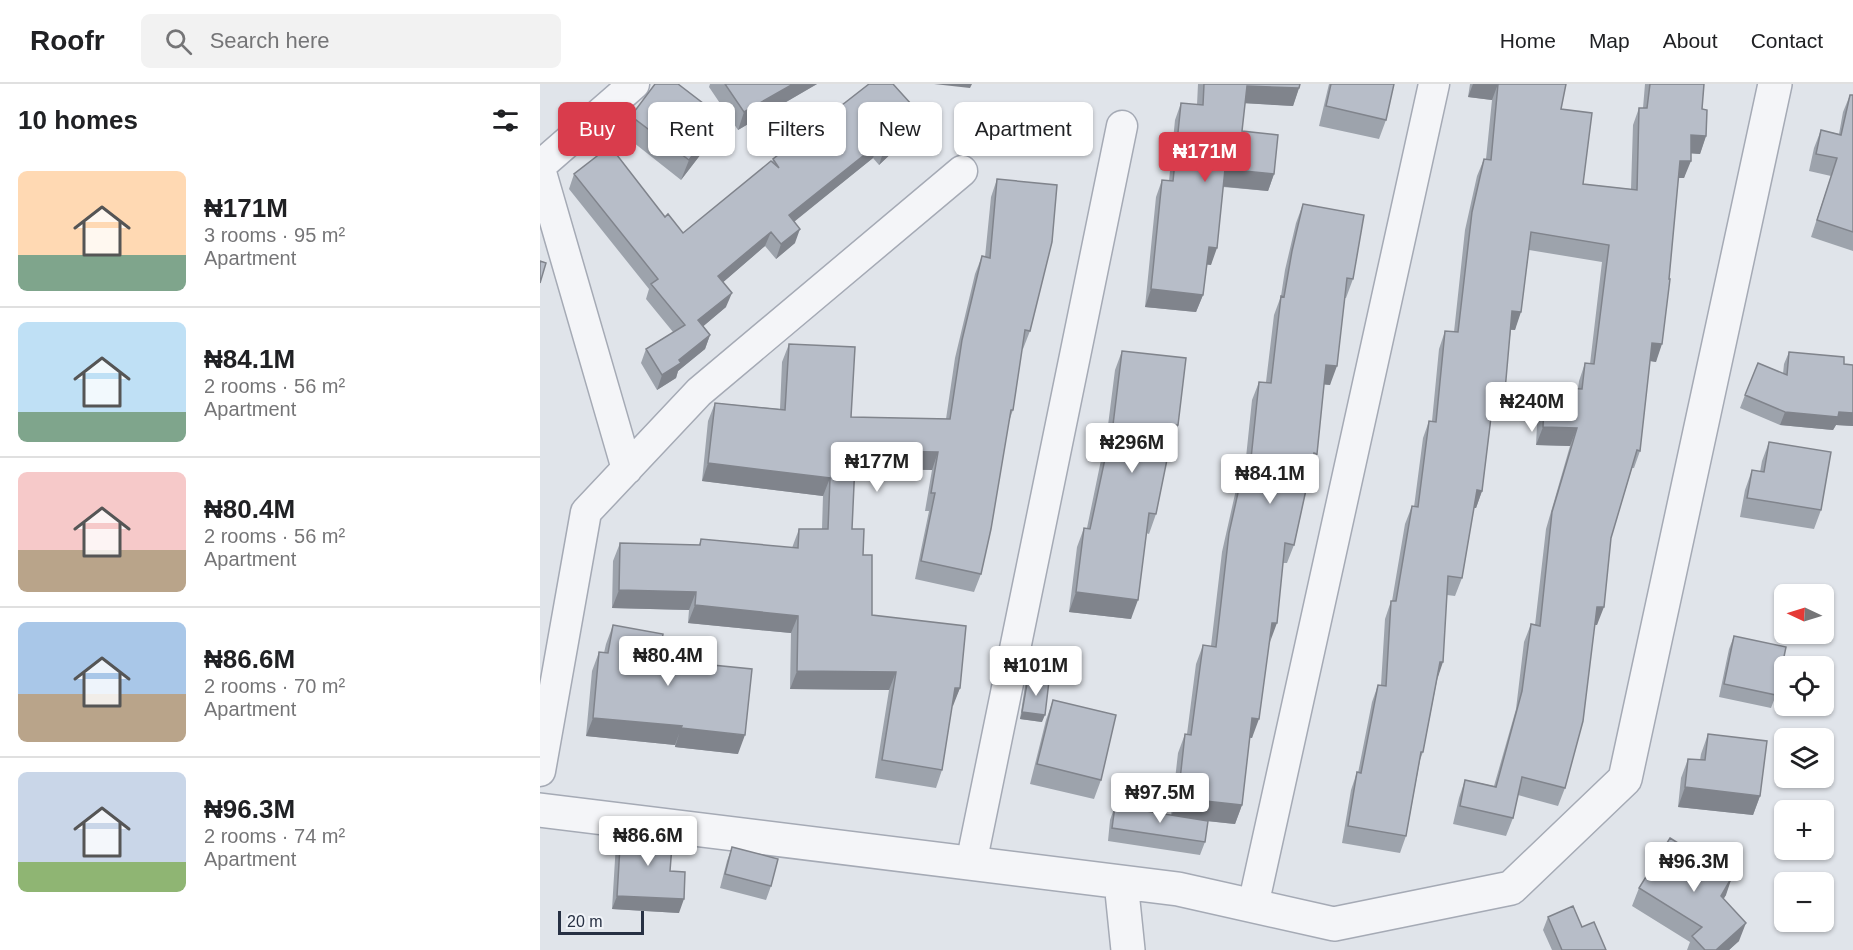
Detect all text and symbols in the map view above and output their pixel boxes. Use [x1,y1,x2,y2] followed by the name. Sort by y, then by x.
[141,14,561,68] search box
[30,25,105,56] text: Roofr
[162,25,195,58] icon: search
[210,28,330,53] text: Search here
[1500,29,1556,52] text: Home
[1589,29,1630,52] text: Map
[1663,29,1718,52] text: About
[1751,29,1823,52] text: Contact
[558,102,636,156] chip: Buy
[648,102,735,156] chip: Rent
[747,102,846,156] chip: Filters
[858,102,942,156] chip: New
[954,102,1093,156] chip: Apartment
[489,104,522,137] icon: filters
[18,105,138,135] text: 10 homes
[1163,132,1247,183] pin: ₦171M
[1173,140,1237,162] text: ₦171M
[204,193,288,223] text: ₦171M
[66,195,138,267] icon: home
[204,224,345,246] text: 3 rooms · 95 m²
[204,247,296,269] text: Apartment
[204,344,295,374] text: ₦84.1M
[66,346,138,418] icon: home
[204,375,345,397] text: 2 rooms · 56 m²
[1490,382,1574,433] pin: ₦240M
[1500,390,1564,412] text: ₦240M
[204,398,296,420] text: Apartment
[1090,423,1174,474] pin: ₦296M
[1100,431,1164,453] text: ₦296M
[835,442,919,493] pin: ₦177M
[845,450,909,472] text: ₦177M
[1221,454,1319,505] pin: ₦84.1M
[1235,462,1305,484] text: ₦84.1M
[204,494,295,524] text: ₦80.4M
[66,496,138,568] icon: home
[204,525,345,547] text: 2 rooms · 56 m²
[204,548,296,570] text: Apartment
[1774,584,1834,644] north arrow
[1774,584,1834,932] map controls
[619,636,717,687] pin: ₦80.4M
[204,644,295,674] text: ₦86.6M
[633,644,703,666] text: ₦80.4M
[66,646,138,718] icon: home
[994,646,1078,697] pin: ₦101M
[1004,654,1068,676] text: ₦101M
[1774,656,1834,716] button: locate
[204,675,345,697] text: 2 rooms · 70 m²
[204,698,296,720] text: Apartment
[1774,728,1834,788] button: layers
[1111,773,1209,824] pin: ₦97.5M
[1125,781,1195,803] text: ₦97.5M
[204,794,295,824] text: ₦96.3M
[66,796,138,868] icon: home
[1774,800,1834,860] button: +
[599,816,697,867] pin: ₦86.6M
[613,824,683,846] text: ₦86.6M
[204,825,345,847] text: 2 rooms · 74 m²
[1645,842,1743,893] pin: ₦96.3M
[204,848,296,870] text: Apartment
[1659,850,1729,872] text: ₦96.3M
[1774,872,1834,932] button: −
[558,908,644,936] scale bar
[567,913,603,930] text: 20 m

